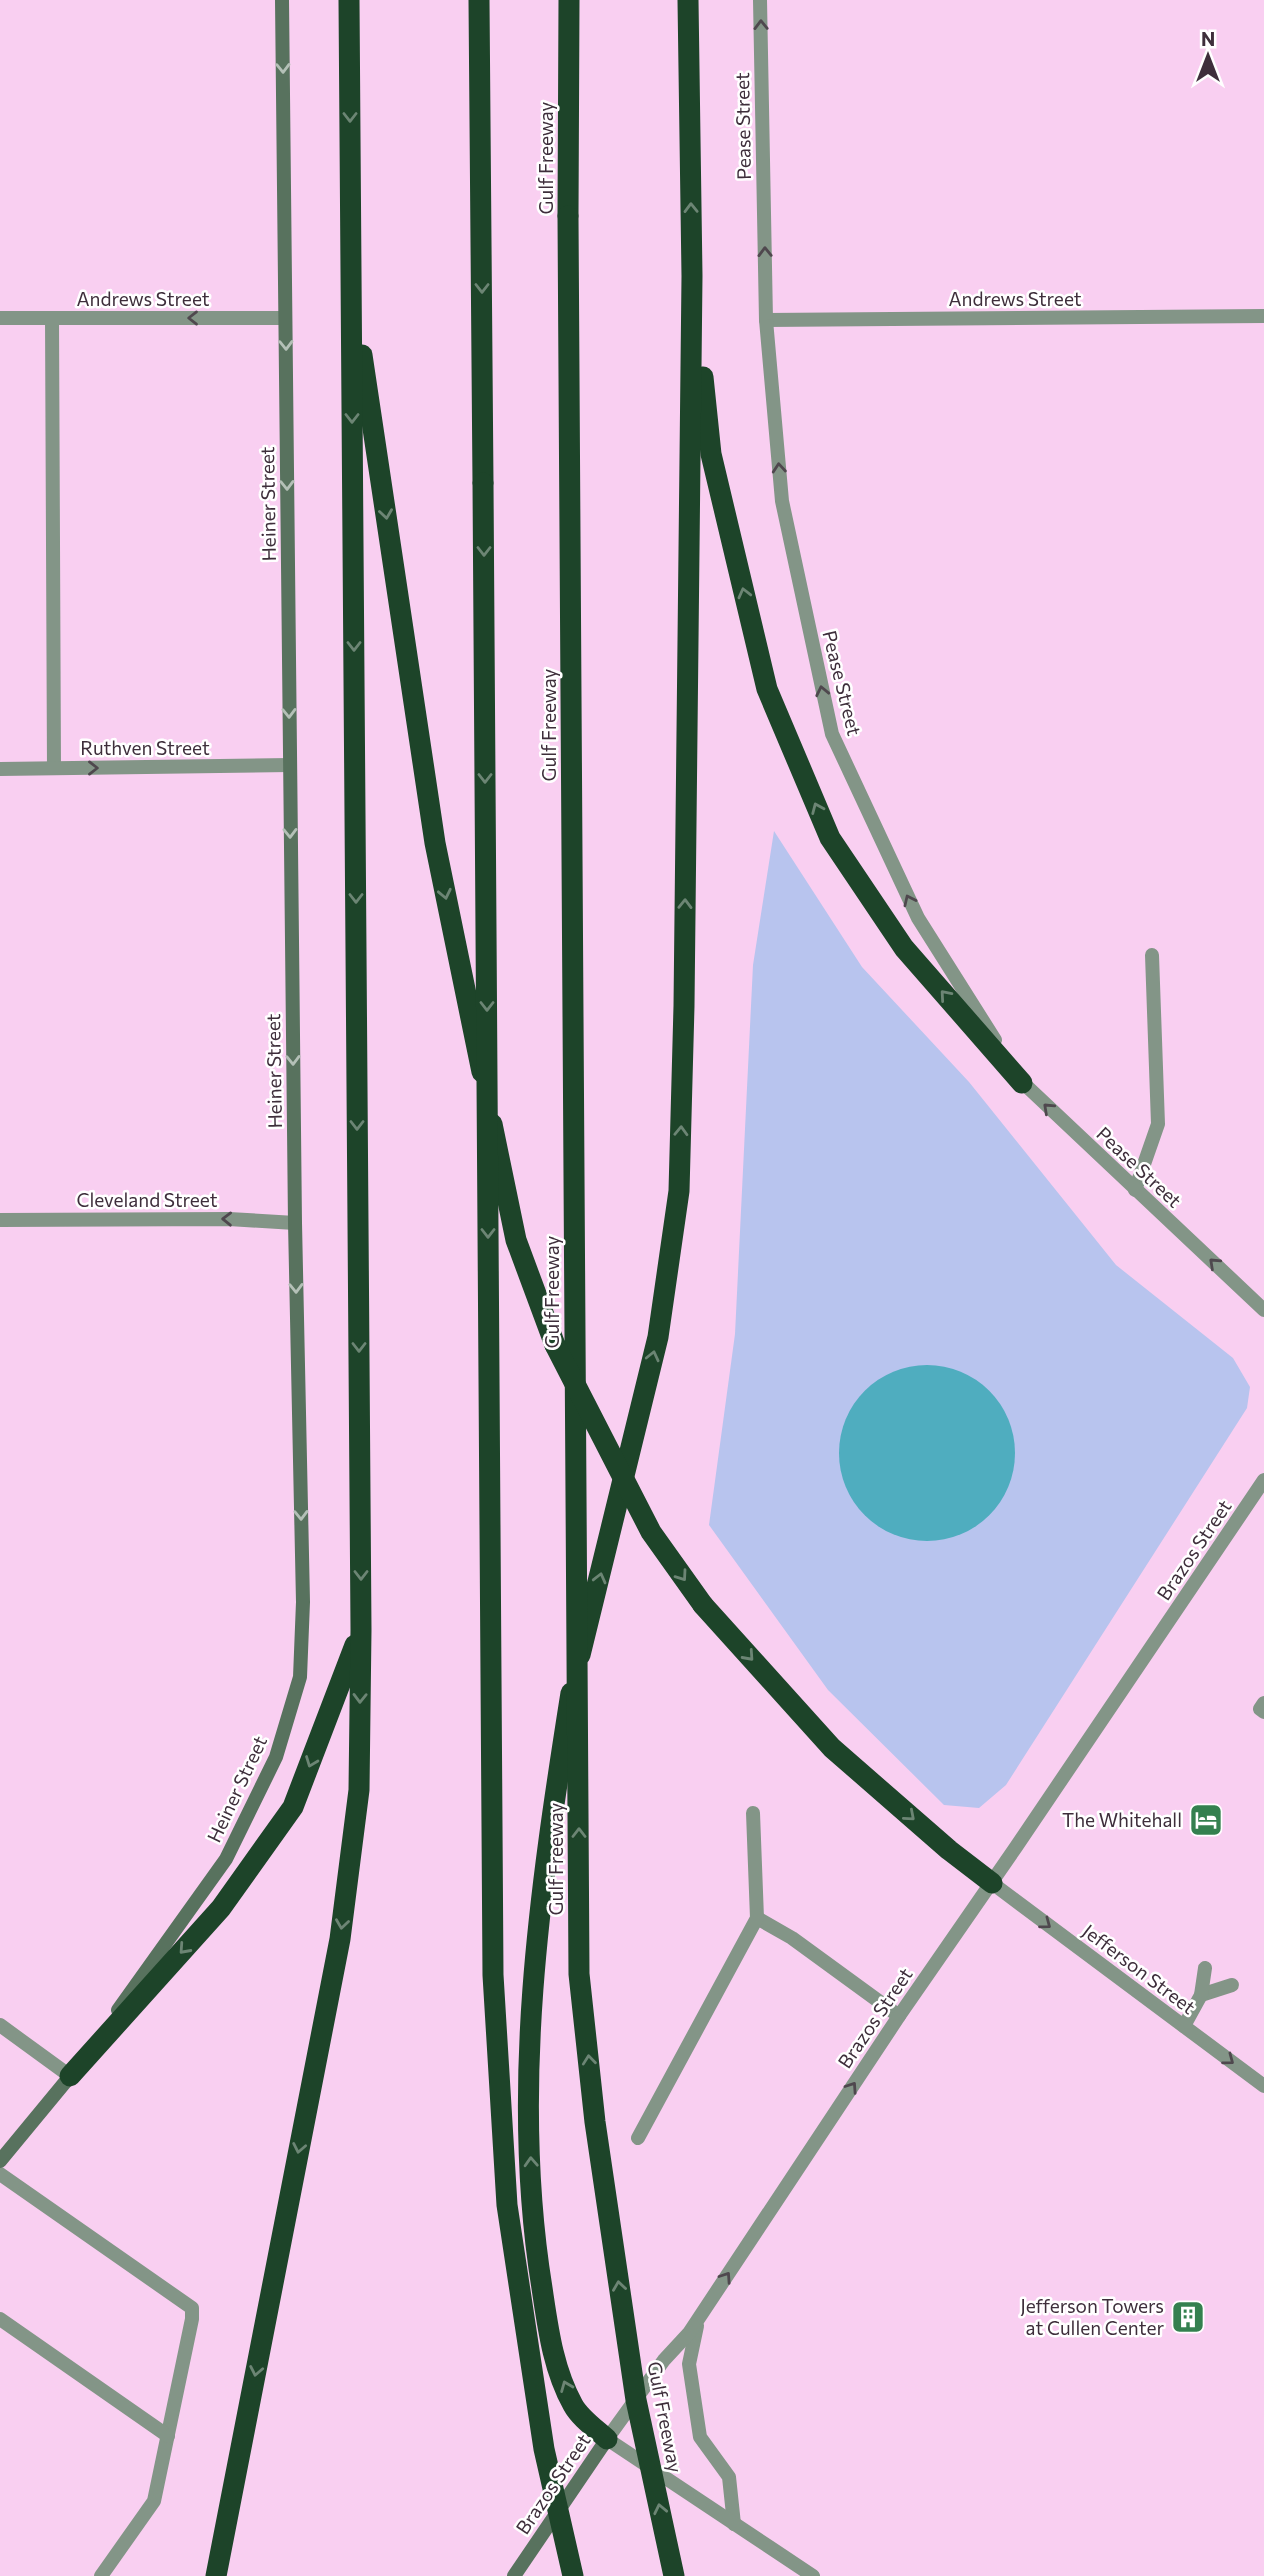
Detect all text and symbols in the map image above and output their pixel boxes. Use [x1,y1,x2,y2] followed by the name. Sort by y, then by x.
[753,19,769,29] one-way arrow
[1173,21,1243,91] north arrow
[1201,27,1215,50] text: N
[275,63,291,74] one-way arrow
[730,72,755,180] street label: Pease Street
[534,101,557,214] street label: Gulf Freeway
[342,112,357,123] one-way arrow
[683,202,699,213] one-way arrow
[757,246,773,257] one-way arrow
[474,283,490,293] one-way arrow
[76,287,210,310] street label: Andrews Street
[948,287,1082,310] street label: Andrews Street
[187,310,197,326] one-way arrow
[278,340,294,350] one-way arrow
[344,413,360,424] one-way arrow
[255,446,280,562] street label: Heiner Street
[772,462,787,473] one-way arrow
[279,481,295,491] one-way arrow
[378,508,393,520] one-way arrow
[476,546,492,557] one-way arrow
[738,587,752,599] one-way arrow
[818,628,867,738] street label: Pease Street
[346,641,362,651] one-way arrow
[537,668,560,781] street label: Gulf Freeway
[816,685,831,697] one-way arrow
[281,708,297,719] one-way arrow
[80,736,210,759] street label: Ruthven Street
[88,760,98,776] one-way arrow
[477,774,493,784] one-way arrow
[812,802,826,814] one-way arrow
[283,828,298,839] one-way arrow
[437,888,452,900] one-way arrow
[348,892,363,903] one-way arrow
[904,895,918,907] one-way arrow
[677,898,693,908] one-way arrow
[941,990,953,1003] one-way arrow
[479,1001,494,1012] one-way arrow
[261,1013,286,1129] street label: Heiner Street
[285,1056,301,1066] one-way arrow
[1043,1103,1056,1116] one-way arrow
[349,1120,365,1131] one-way arrow
[1092,1122,1187,1212] street label: Pease Street
[673,1125,689,1136] one-way arrow
[76,1188,218,1211] street label: Cleveland Street
[221,1211,231,1227] one-way arrow
[480,1229,496,1239] one-way arrow
[540,1235,563,1348] street label: Gulf Freeway
[1209,1259,1222,1272] one-way arrow
[288,1283,304,1294] one-way arrow
[351,1343,367,1353] one-way arrow
[645,1351,659,1363] one-way arrow
[1152,1495,1236,1604] street label: Brazos Street
[294,1510,309,1521] one-way arrow
[674,1568,686,1581] one-way arrow
[353,1570,369,1581] one-way arrow
[591,1572,606,1584] one-way arrow
[740,1648,753,1661] one-way arrow
[353,1693,368,1704] one-way arrow
[202,1732,271,1846] street label: Heiner Street
[305,1756,319,1768] one-way arrow
[1187,1801,1225,1839] hotel icon: The Whitehall
[544,1802,567,1915] street label: Gulf Freeway
[902,1808,915,1820] one-way arrow
[1062,1808,1182,1831] place label: The Whitehall
[571,1827,586,1838] one-way arrow
[1038,1916,1051,1928] one-way arrow
[334,1919,349,1930] one-way arrow
[1078,1919,1200,2019] street label: Jefferson Street
[180,1941,192,1954] one-way arrow
[833,1963,917,2072] street label: Brazos Street
[1221,2051,1234,2064] one-way arrow
[581,2054,596,2066] one-way arrow
[844,2082,856,2095] one-way arrow
[292,2142,307,2154] one-way arrow
[524,2157,539,2168] one-way arrow
[718,2271,731,2284] one-way arrow
[612,2280,627,2291] one-way arrow
[1020,2294,1164,2339] place label: Jefferson Towers at Cullen Center
[1169,2298,1207,2336] building icon: Jefferson Towers at Cullen Center
[643,2359,688,2475] street label: Gulf Freeway
[249,2365,264,2377] one-way arrow
[560,2380,574,2392] one-way arrow
[511,2429,595,2538] street label: Brazos Street
[654,2503,668,2515] one-way arrow

